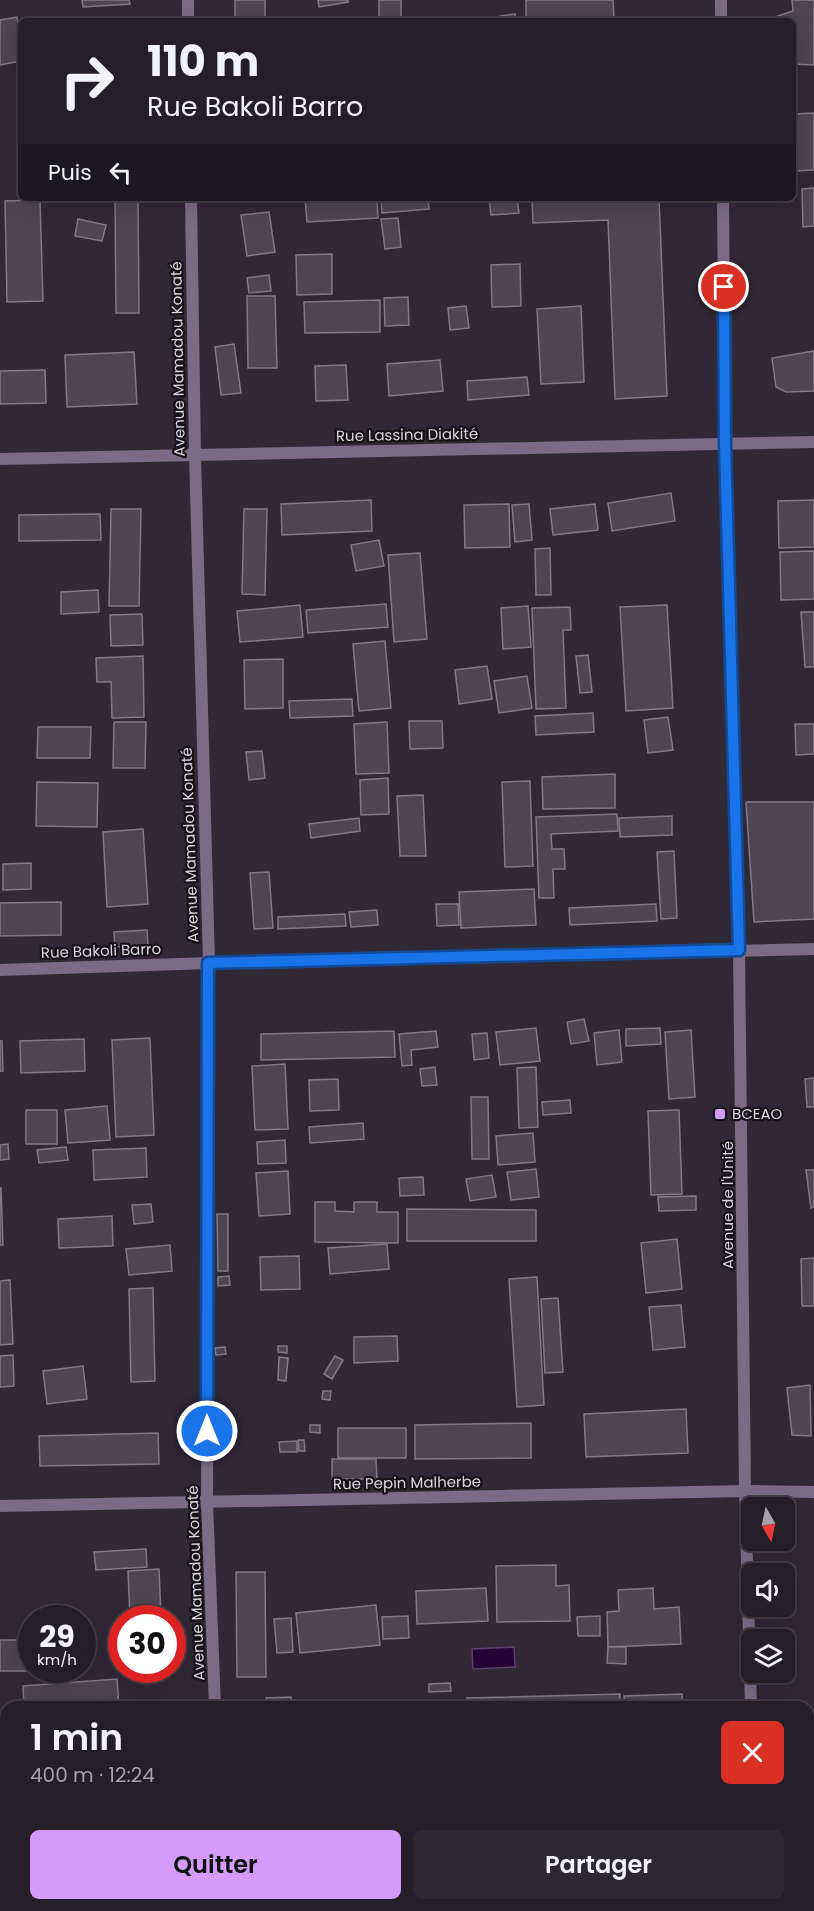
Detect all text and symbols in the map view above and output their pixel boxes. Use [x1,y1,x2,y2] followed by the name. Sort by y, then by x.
[147,32,259,91] text: 110 m
[48,42,126,120] icon: right
[147,88,363,125] text: Rue Bakoli Barro
[104,156,137,189] icon: left
[48,157,92,188] text: Puis
[165,261,190,457] street label: Avenue Mamadou Konaté
[698,261,749,312] pin
[707,270,740,303] icon: arrive
[336,423,478,446] street label: Rue Lassina Diakité
[176,747,203,943] street label: Avenue Mamadou Konaté
[41,938,161,963] street label: Rue Bakoli Barro
[732,1103,783,1124] place label: BCEAO
[713,1107,727,1121] marker: BCEAO
[717,1141,738,1269] street label: Avenue de l'Unité
[175,1399,239,1463] position arrow
[333,1471,481,1494] street label: Rue Pepin Malherbe
[182,1485,209,1681] street label: Avenue Mamadou Konaté
[741,1497,795,1551] north arrow
[741,1497,795,1683] map controls
[741,1563,795,1617] button: sound
[108,1605,186,1683] speed limit sign: 30
[39,1615,75,1658] text: 29
[741,1629,795,1683] button: layers
[37,1649,77,1670] text: km/h
[30,1712,123,1763] text: 1 min
[721,1721,784,1784] button: close
[30,1761,155,1789] text: 400 m · 12:24
[30,1830,401,1899] button: Quitter
[413,1830,784,1899] button: Partager

